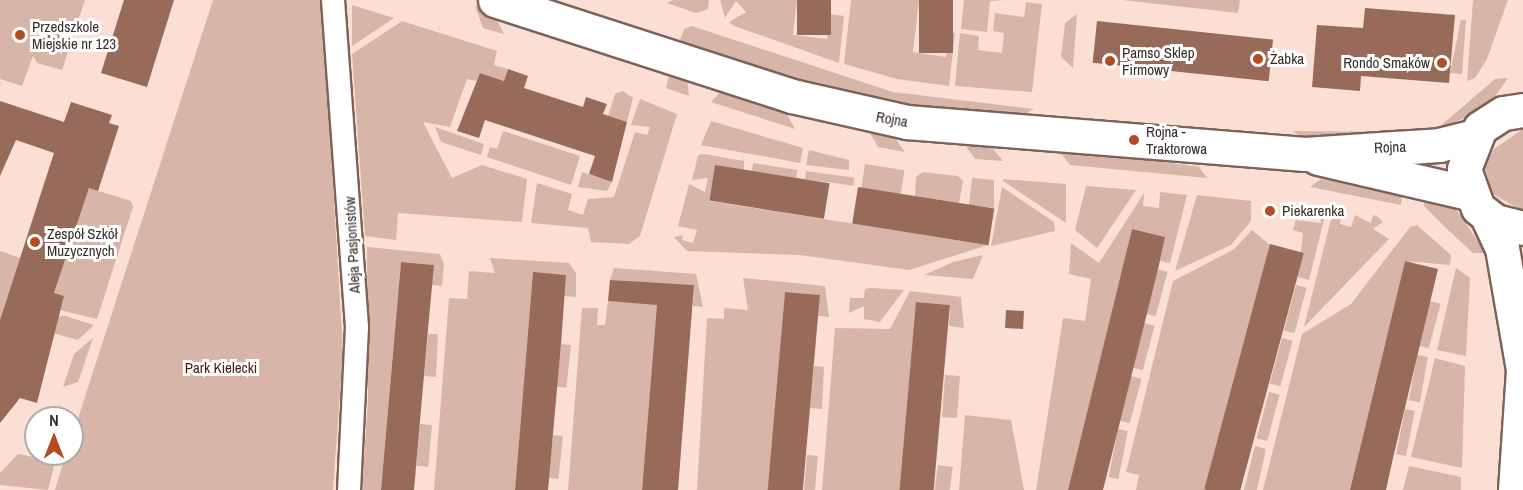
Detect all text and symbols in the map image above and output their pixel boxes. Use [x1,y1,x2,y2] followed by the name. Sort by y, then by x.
[32,17,116,52] place label: Przedszkole Miejskie nr 123
[13,28,27,42] marker: Przedszkole Miejskie nr 123
[1122,43,1194,78] place label: Pamso Sklep Firmowy
[1270,50,1304,68] place label: Żabka
[1251,52,1265,66] marker: Żabka
[1103,54,1117,68] marker: Pamso Sklep Firmowy
[1343,54,1430,72] place label: Rondo Smaków
[1435,56,1449,70] marker: Rondo Smaków
[875,107,909,131] street label: Rojna
[1146,122,1207,157] place label: Rojna - Traktorowa
[1127,133,1141,147] marker: Rojna - Traktorowa
[1374,137,1406,157] street label: Rojna
[340,196,364,294] street label: Aleja Pasjonistów
[1282,202,1344,220] place label: Piekarenka
[1263,204,1277,218] marker: Piekarenka
[47,224,117,259] place label: Zespół Szkół Muzycznych
[28,235,42,249] marker: Zespół Szkół Muzycznych
[185,359,257,377] park label: Park Kielecki
[24,406,84,466] north arrow
[49,409,59,431] text: N

